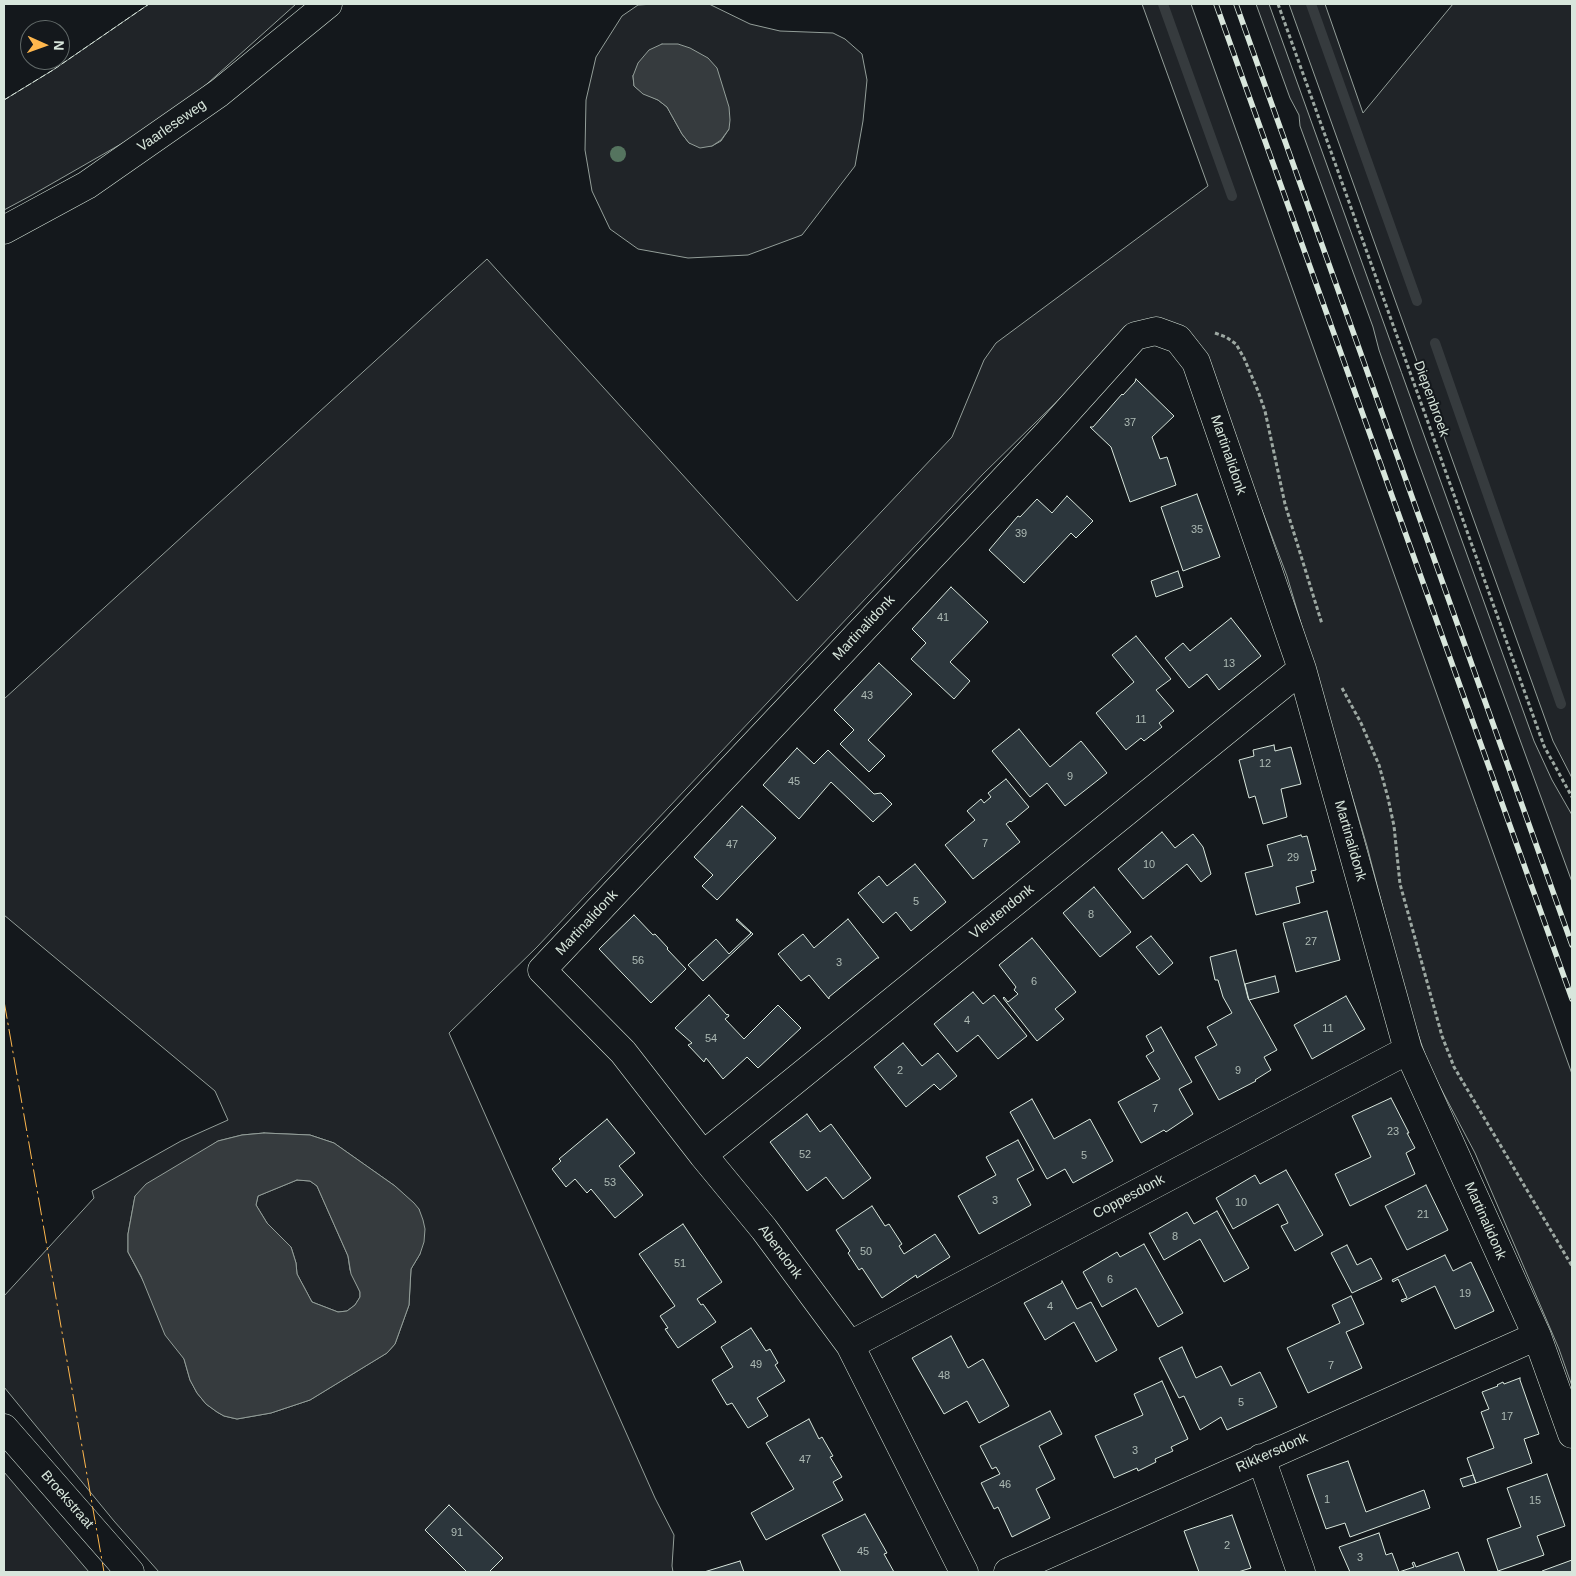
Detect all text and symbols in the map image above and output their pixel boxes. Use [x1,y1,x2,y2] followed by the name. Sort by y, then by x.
[20,20,70,70] north arrow
[51,40,67,51] text: N
[134,96,210,156] street label: Vaarleseweg
[1410,359,1452,439] street label: Diepenbroek
[1207,413,1249,497] street label: Martinalidonk
[1124,416,1136,430] house number: 37
[1191,523,1203,537] house number: 35
[1015,527,1027,541] house number: 39
[829,592,899,664] street label: Martinalidonk
[937,611,949,625] house number: 41
[1223,657,1235,671] house number: 13
[861,689,873,703] house number: 43
[1135,713,1147,727] house number: 11
[1259,757,1271,771] house number: 12
[1067,770,1073,784] house number: 9
[788,775,800,789] house number: 45
[1330,799,1370,883] street label: Martinalidonk
[982,837,988,851] house number: 7
[726,838,738,852] house number: 47
[1287,851,1299,865] house number: 29
[1143,858,1155,872] house number: 10
[966,881,1038,943] street label: Vleutendonk
[552,887,622,959] street label: Martinalidonk
[913,895,919,909] house number: 5
[1088,908,1094,922] house number: 8
[1305,935,1317,949] house number: 27
[632,954,644,968] house number: 56
[836,956,842,970] house number: 3
[1031,975,1037,989] house number: 6
[964,1014,970,1028] house number: 4
[1322,1022,1334,1036] house number: 11
[705,1032,717,1046] house number: 54
[897,1064,903,1078] house number: 2
[1235,1064,1241,1078] house number: 9
[1152,1102,1158,1116] house number: 7
[1387,1125,1399,1139] house number: 23
[799,1148,811,1162] house number: 52
[1081,1149,1087,1163] house number: 5
[1090,1171,1168,1223] street label: Coppesdonk
[604,1176,616,1190] house number: 53
[1460,1180,1510,1262] street label: Martinalidonk
[992,1194,998,1208] house number: 3
[1235,1196,1247,1210] house number: 10
[1417,1208,1429,1222] house number: 21
[754,1222,806,1282] street label: Abendonk
[1172,1230,1178,1244] house number: 8
[860,1245,872,1259] house number: 50
[674,1257,686,1271] house number: 51
[1107,1273,1113,1287] house number: 6
[1459,1287,1471,1301] house number: 19
[1047,1300,1053,1314] house number: 4
[750,1358,762,1372] house number: 49
[1328,1359,1334,1373] house number: 7
[938,1369,950,1383] house number: 48
[1238,1396,1244,1410] house number: 5
[1501,1410,1513,1424] house number: 17
[1233,1430,1311,1476] street label: Rikkersdonk
[1132,1444,1138,1458] house number: 3
[799,1453,811,1467] house number: 47
[37,1467,97,1533] street label: Broekstraat
[999,1478,1011,1492] house number: 46
[1324,1493,1330,1507] house number: 1
[1529,1494,1541,1508] house number: 15
[451,1526,463,1540] house number: 91
[1224,1539,1230,1553] house number: 2
[857,1545,869,1559] house number: 45
[1357,1551,1363,1565] house number: 3

